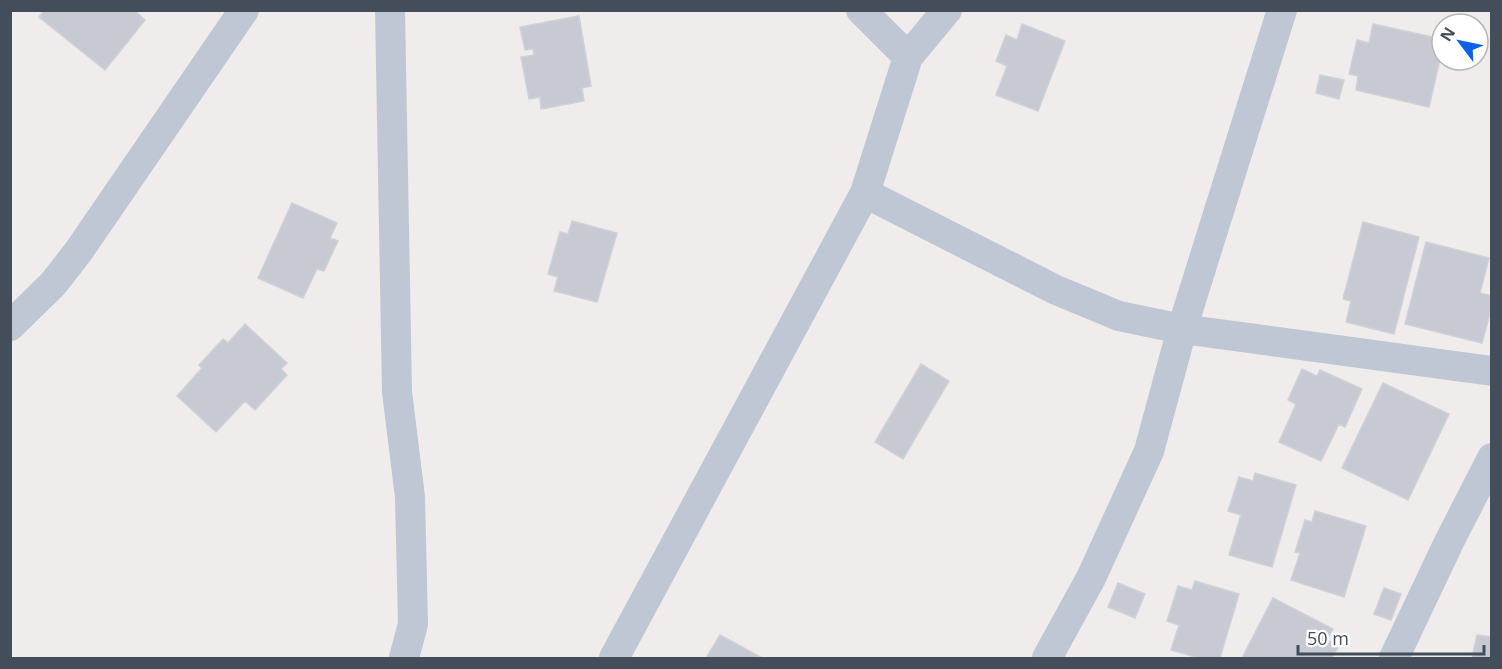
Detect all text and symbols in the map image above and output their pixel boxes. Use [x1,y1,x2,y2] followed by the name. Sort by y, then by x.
[1430,12,1490,72] north arrow
[1435,23,1460,45] text: N
[1298,618,1484,656] scale bar
[1307,626,1349,650] text: 50 m

